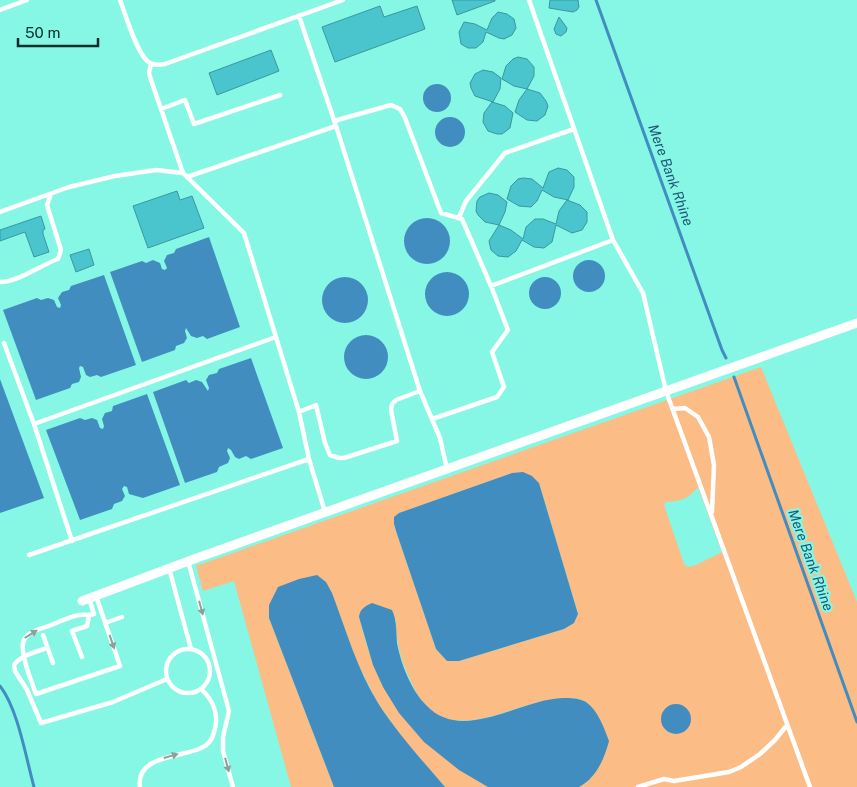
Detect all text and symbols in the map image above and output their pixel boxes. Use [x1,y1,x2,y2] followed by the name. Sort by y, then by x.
[18,15,98,47] scale bar
[25,24,60,41] text: 50 m
[645,122,697,228] water label: Mere Bank Rhine
[785,507,837,613] water label: Mere Bank Rhine
[197,600,205,616] one-way arrow
[24,630,38,639] one-way arrow
[108,634,116,649] one-way arrow
[163,752,178,760] one-way arrow
[223,758,231,773] one-way arrow

